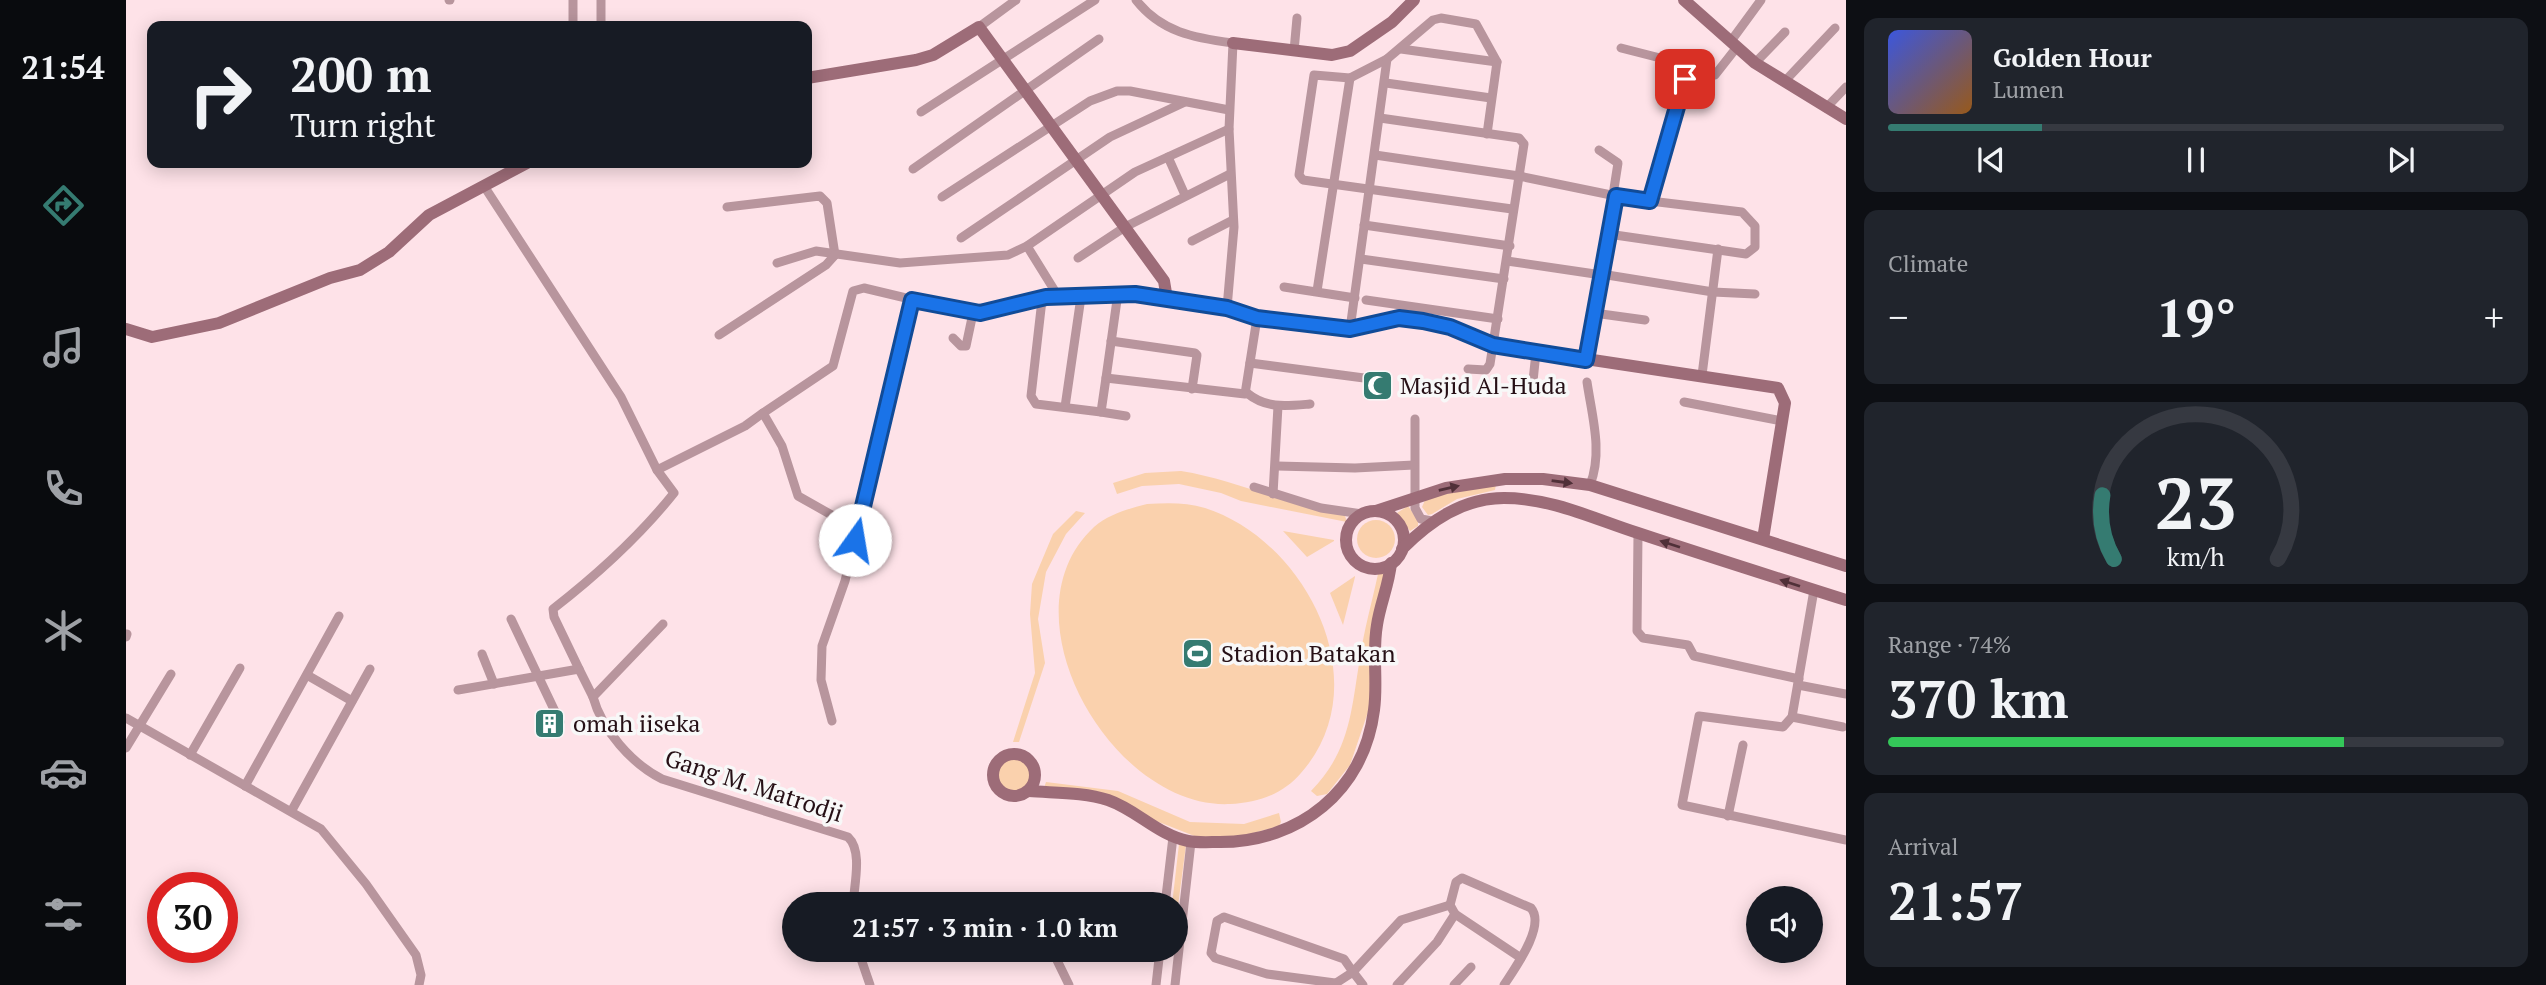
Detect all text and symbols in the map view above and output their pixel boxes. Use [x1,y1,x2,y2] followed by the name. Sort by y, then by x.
[1993,40,2152,74] text: Golden Hour
[290,41,432,106] text: 200 m
[21,46,105,88] text: 21:54
[175,49,266,140] icon: right
[1655,49,1715,109] pin
[1666,60,1704,98] icon: arrive
[1993,74,2064,105] text: Lumen
[290,104,436,146] text: Turn right
[1972,141,2010,179] icon: previous
[2177,141,2215,179] icon: pause
[2382,141,2420,179] icon: next
[39,181,88,230] icon: directions
[1888,248,1968,279] text: Climate
[2156,283,2236,352] text: 19°
[1888,292,1908,342] text: −
[2484,292,2504,342] text: +
[39,323,88,372] icon: music
[1360,369,1394,403] mosque icon: Masjid Al-Huda
[1400,369,1567,401] place label: Masjid Al-Huda
[2155,453,2237,550] text: 23
[39,464,88,513] icon: phone
[1551,476,1573,487] one-way arrow
[1438,482,1460,493] one-way arrow
[818,503,892,577] position arrow
[1659,538,1680,549] one-way arrow
[2167,539,2225,572] text: km/h
[1780,577,1801,587] one-way arrow
[39,606,88,655] icon: climate
[1888,629,2011,660] text: Range · 74%
[1181,637,1215,671] sports icon: Stadion Batakan
[1221,637,1395,669] place label: Stadion Batakan
[1888,664,2069,733] text: 370 km
[533,707,567,741] building icon: omah iiseka
[573,707,700,739] place label: omah iiseka
[661,741,847,829] street label: Gang M. Matrodji
[39,748,88,797] icon: car
[1888,831,1959,862] text: Arrival
[1888,866,2023,935] text: 21:57
[147,872,238,963] speed limit sign: 30
[1746,886,1823,963] map controls
[1746,886,1823,963] button: sound
[39,890,88,939] icon: filters
[852,910,1118,944] text: 21:57 · 3 min · 1.0 km

